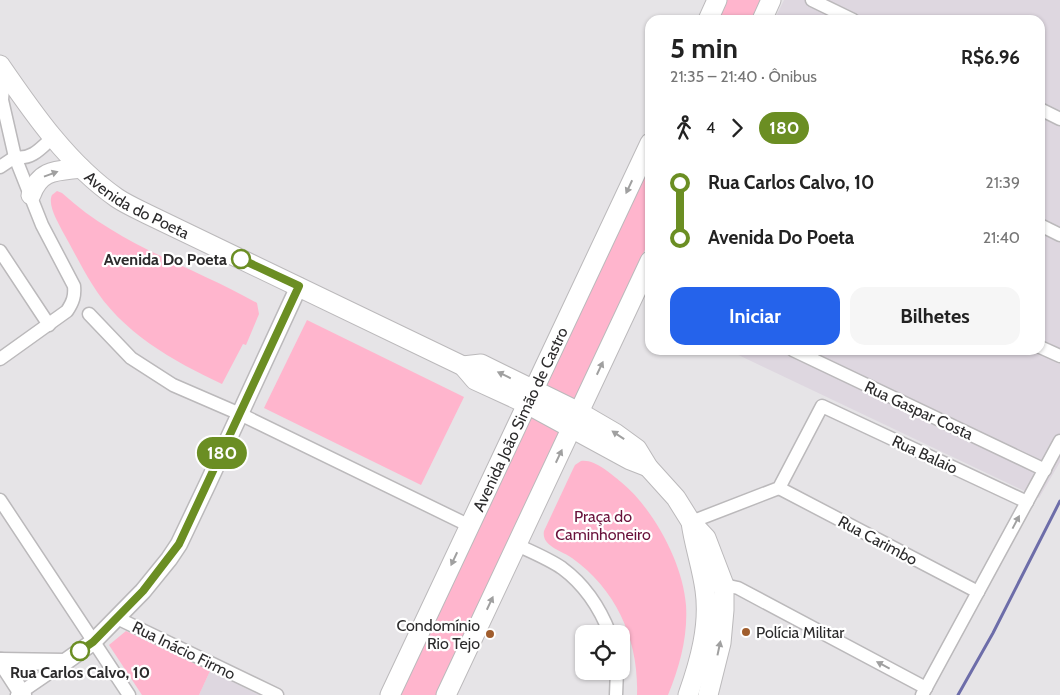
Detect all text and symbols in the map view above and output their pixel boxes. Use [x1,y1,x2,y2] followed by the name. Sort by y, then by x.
[670,31,738,65] text: 5 min
[961,46,1020,69] text: R$6.96
[670,67,817,86] text: 21:35 – 21:40 · Ônibus
[670,114,698,142] icon: walk
[723,114,751,142] icon: forward
[769,117,799,139] text: 180
[706,118,715,137] text: 4
[81,167,193,243] street label: Avenida do Poeta
[44,170,59,178] one-way arrow
[708,171,874,194] text: Rua Carlos Calvo, 10
[985,173,1020,192] text: 21:39
[625,180,633,194] one-way arrow
[708,226,854,249] text: Avenida Do Poeta
[983,228,1020,247] text: 21:40
[231,249,251,269] marker: Avenida Do Poeta
[104,250,227,269] place label: Avenida Do Poeta
[670,287,840,345] button: Iniciar
[850,287,1020,345] button: Bilhetes
[469,324,572,514] street label: Avenida João Simão de Castro
[596,361,604,375] one-way arrow
[497,370,512,379] one-way arrow
[861,377,976,444] street label: Rua Gaspar Costa
[611,430,624,440] one-way arrow
[889,431,961,478] street label: Rua Balaio
[193,437,251,469] line badge: 180
[207,442,237,464] text: 180
[555,449,563,463] one-way arrow
[555,507,651,544] park label: Praça do Caminhoneiro
[835,512,921,569] street label: Rua Carimbo
[1012,515,1020,529] one-way arrow
[450,552,458,566] one-way arrow
[485,596,494,611] one-way arrow
[396,616,480,653] place label: Condomínio Rio Tejo
[129,617,239,684] street label: Rua Inácio Firmo
[756,623,845,642] place label: Polícia Militar
[575,625,630,680] map controls
[575,625,630,680] button: locate
[740,626,752,638] marker: Polícia Militar
[484,628,496,640] marker: Condomínio Rio Tejo
[716,639,724,655] one-way arrow
[70,641,90,661] marker: Rua Carlos Calvo, 10
[875,661,890,669] one-way arrow
[10,663,150,682] place label: Rua Carlos Calvo, 10

